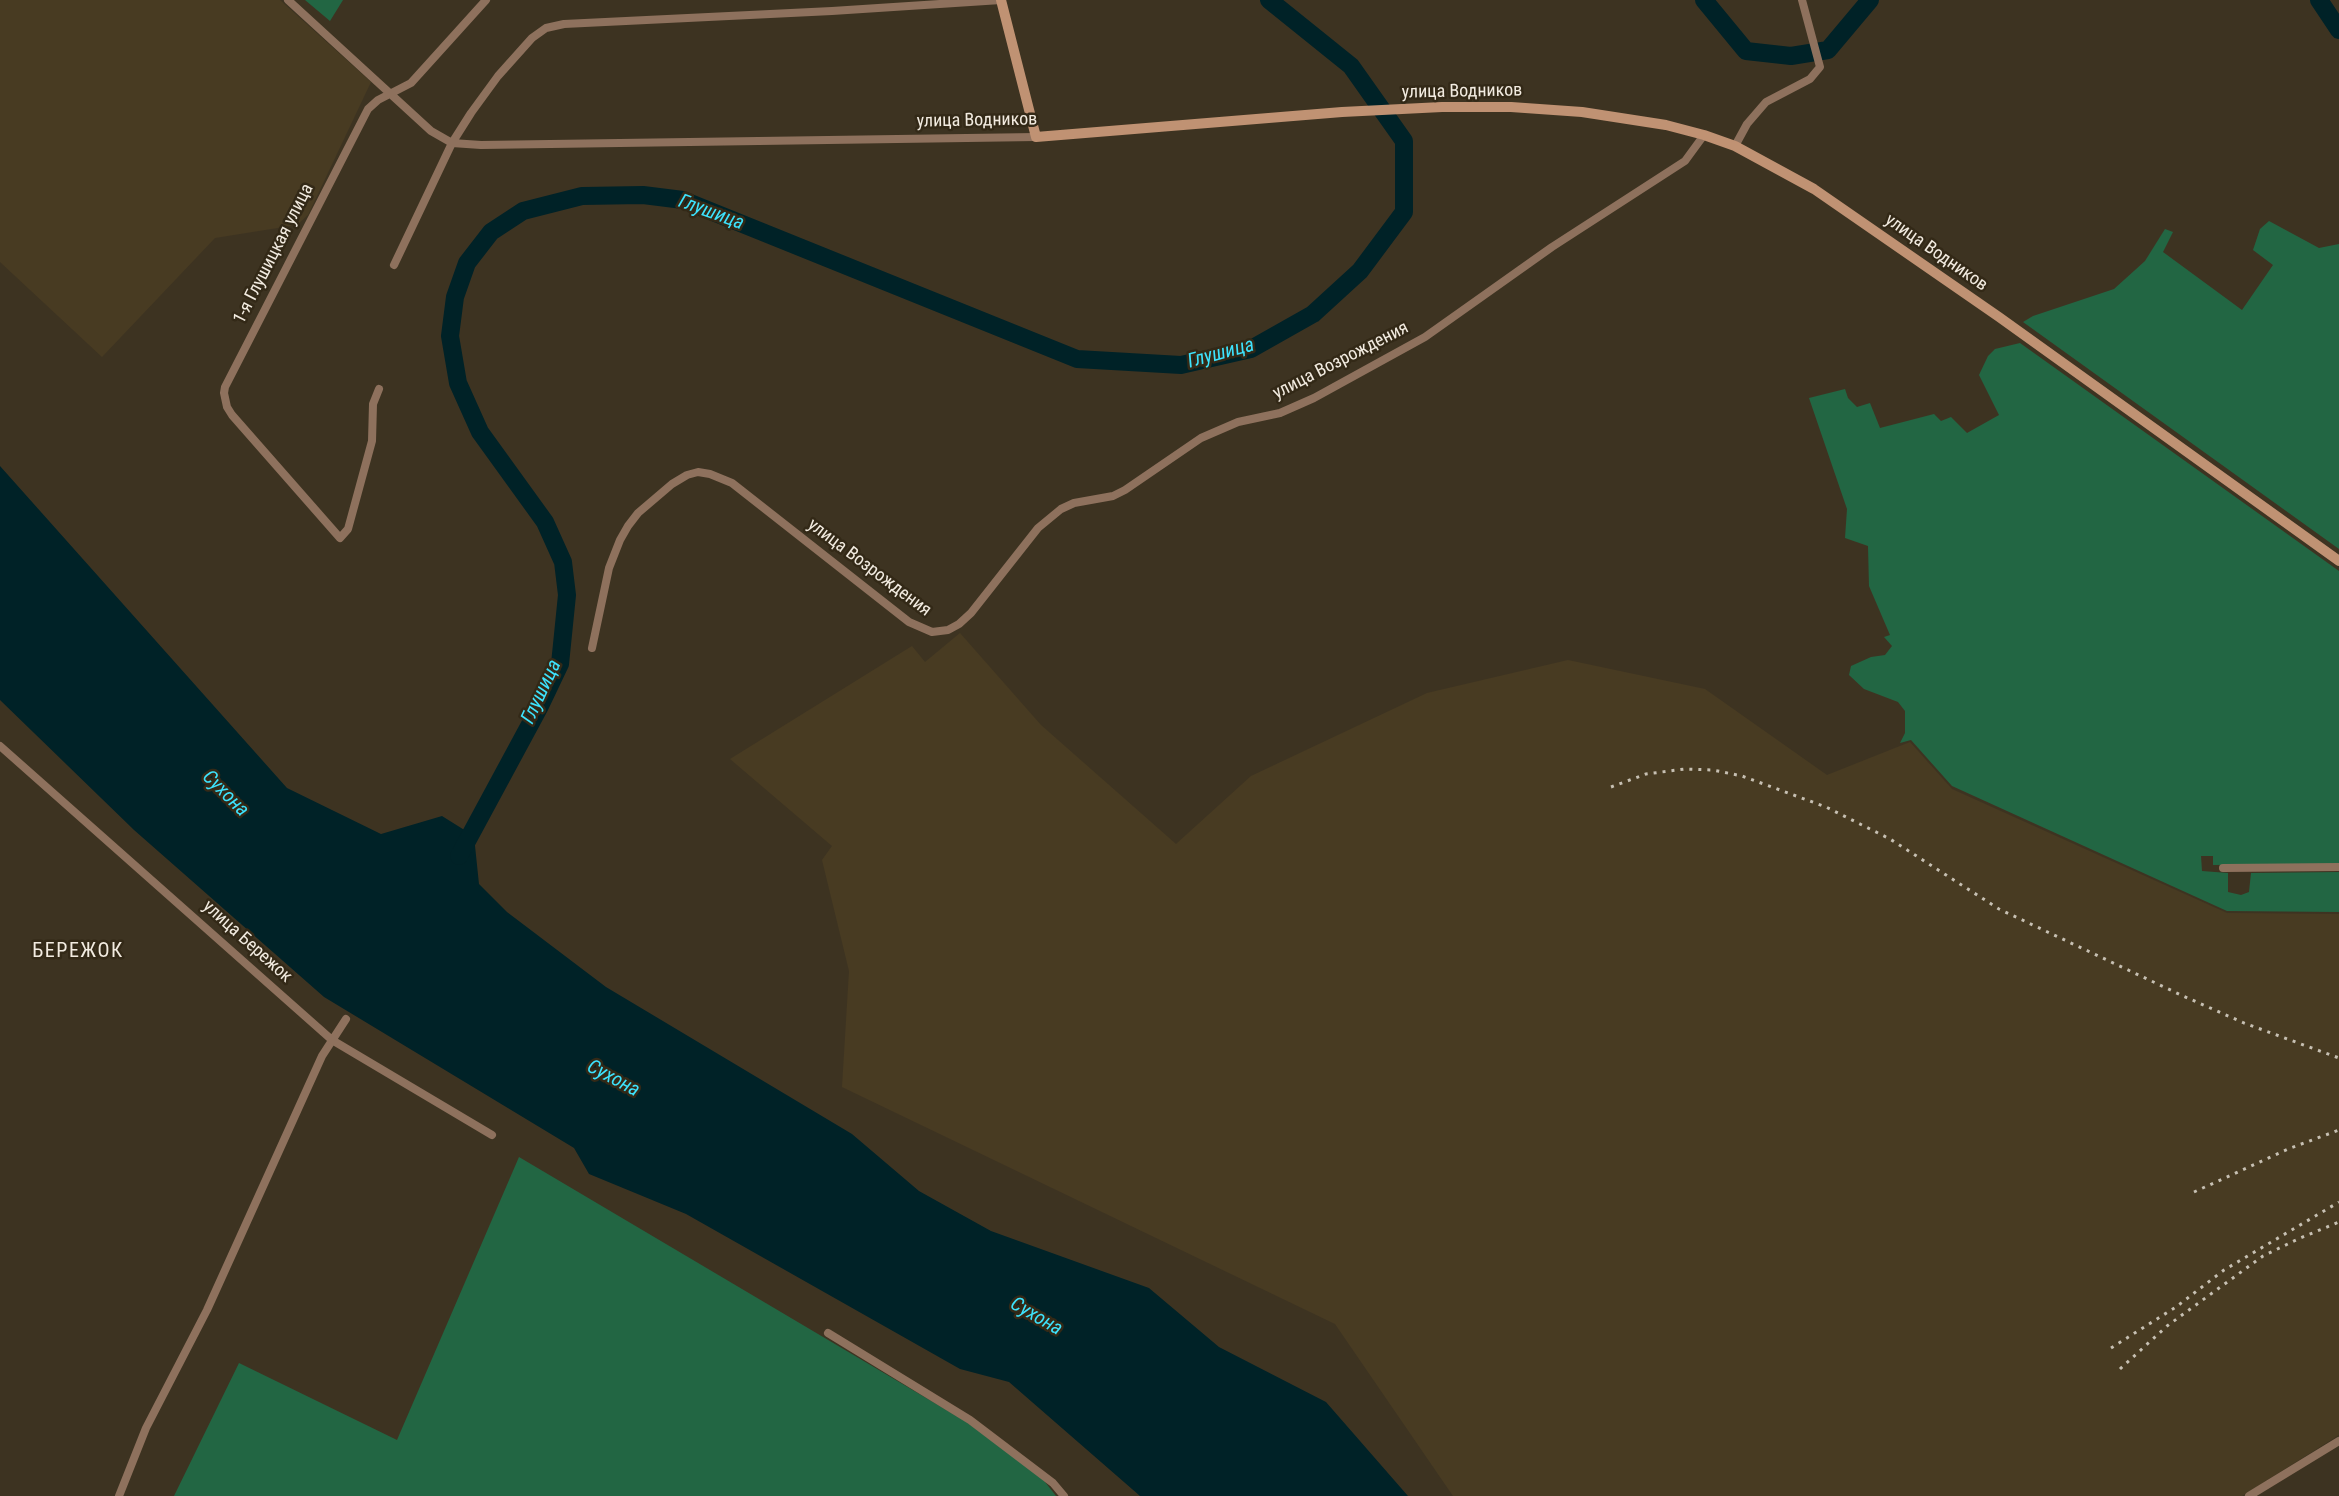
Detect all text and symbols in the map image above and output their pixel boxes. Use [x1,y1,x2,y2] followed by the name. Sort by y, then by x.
[1402,80,1522,104] street label: улица Водников
[917,109,1037,133] street label: улица Водников
[229,180,319,328] street label: 1-я Глушицкая улица
[675,190,747,236] water label: Глушица
[1880,210,1992,296] street label: улица Водников
[1270,317,1412,405] street label: улица Возрождения
[1185,334,1257,374] water label: Глушица
[803,514,935,622] street label: улица Возрождения
[517,656,567,728] water label: Глушица
[197,766,253,822] water label: Сухона
[198,896,296,988] street label: улица Бережок
[32,940,124,964] district label: БЕРЕЖОК
[583,1055,643,1103] water label: Сухона
[1006,1293,1066,1341] water label: Сухона

